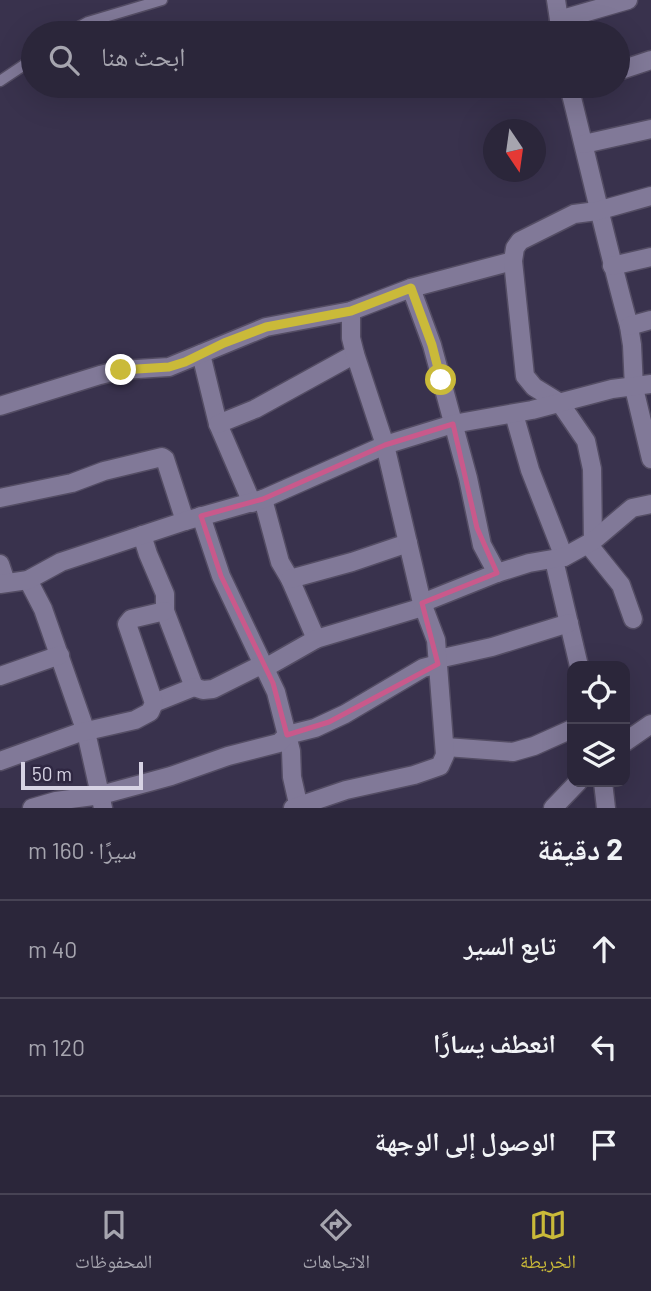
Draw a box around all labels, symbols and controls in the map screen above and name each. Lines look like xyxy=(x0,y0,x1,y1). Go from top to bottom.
search box xyxy=(21,21,630,98)
text: ابحث هنا xyxy=(101,40,185,71)
icon: search xyxy=(45,41,83,79)
north arrow xyxy=(483,119,546,182)
route end xyxy=(105,354,136,385)
route start xyxy=(425,364,456,395)
map controls xyxy=(567,661,630,787)
button: locate xyxy=(567,661,630,724)
button: layers xyxy=(567,724,630,787)
scale bar xyxy=(21,759,144,791)
text: 50 m xyxy=(32,762,72,785)
text: 2 دقيقة xyxy=(537,830,623,866)
text: سيرًا · 160 m xyxy=(28,836,137,864)
text: تابع السير xyxy=(464,929,556,960)
icon: ahead xyxy=(585,930,623,968)
text: 40 m xyxy=(28,935,77,963)
text: انعطف يسارًا xyxy=(433,1027,556,1058)
icon: left xyxy=(585,1028,623,1066)
text: 120 m xyxy=(28,1033,85,1061)
text: الوصول إلى الوجهة xyxy=(375,1125,556,1156)
icon: arrive xyxy=(585,1126,623,1164)
tab: المحفوظات xyxy=(75,1206,152,1280)
tab: الاتجاهات xyxy=(302,1206,370,1280)
tab: الخريطة xyxy=(520,1206,576,1280)

